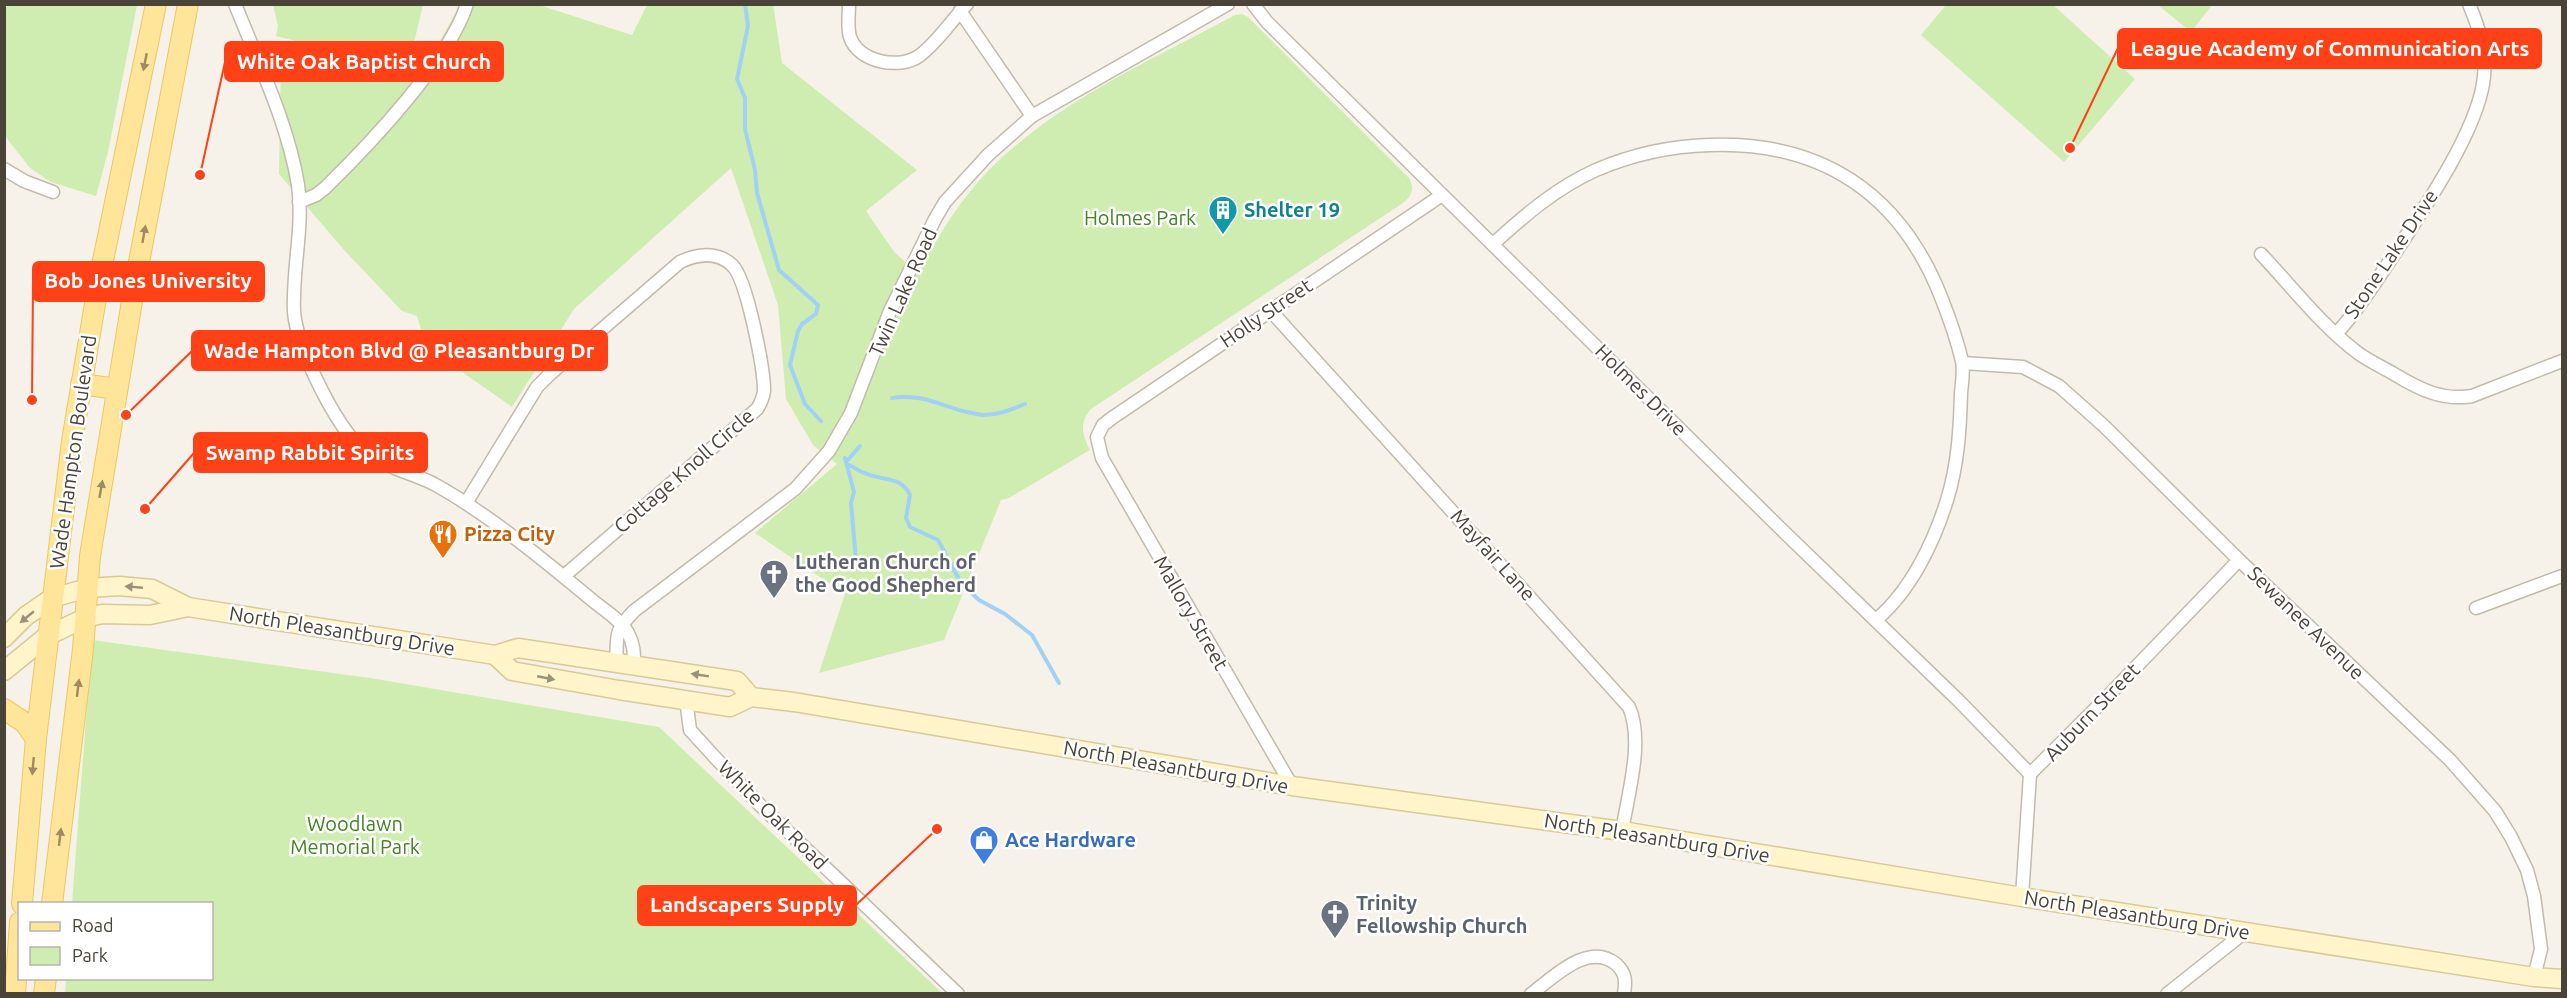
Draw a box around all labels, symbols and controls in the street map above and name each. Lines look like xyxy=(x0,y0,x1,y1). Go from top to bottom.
callout: League Academy of Communication Arts xyxy=(2118,29,2541,68)
text: League Academy of Communication Arts xyxy=(2131,36,2529,60)
callout: White Oak Baptist Church xyxy=(225,42,503,81)
text: White Oak Baptist Church xyxy=(237,49,491,73)
one-way arrow xyxy=(140,53,149,72)
street label: Stone Lake Drive xyxy=(2339,185,2442,322)
building icon: Shelter 19 xyxy=(1207,194,1239,236)
place label: Shelter 19 xyxy=(1244,198,1340,221)
park label: Holmes Park xyxy=(1084,206,1196,229)
street label: Twin Lake Road xyxy=(864,224,941,360)
one-way arrow xyxy=(140,225,149,244)
callout: Bob Jones University xyxy=(33,262,264,301)
text: Bob Jones University xyxy=(44,268,252,292)
street label: Holly Street xyxy=(1215,273,1316,352)
callout: Wade Hampton Blvd @ Pleasantburg Dr xyxy=(192,331,607,370)
street label: Wade Hampton Boulevard xyxy=(45,334,100,570)
text: Wade Hampton Blvd @ Pleasantburg Dr xyxy=(204,338,595,362)
street label: Holmes Drive xyxy=(1591,339,1692,440)
street label: Cottage Knoll Circle xyxy=(609,404,758,538)
callout: Swamp Rabbit Spirits xyxy=(194,433,427,472)
text: Swamp Rabbit Spirits xyxy=(206,440,414,464)
one-way arrow xyxy=(97,479,106,498)
street label: Mayfair Lane xyxy=(1446,504,1540,605)
restaurant icon: Pizza City xyxy=(427,518,459,560)
place label: Pizza City xyxy=(464,522,555,545)
place label: Lutheran Church of the Good Shepherd xyxy=(795,550,976,596)
street label: Mallory Street xyxy=(1149,552,1233,674)
church icon: Lutheran Church of the Good Shepherd xyxy=(758,558,790,600)
street label: Sewanee Avenue xyxy=(2243,561,2369,684)
one-way arrow xyxy=(124,582,143,592)
street label: North Pleasantburg Drive xyxy=(228,601,457,660)
one-way arrow xyxy=(19,610,35,623)
street label: Auburn Street xyxy=(2039,658,2144,765)
one-way arrow xyxy=(691,670,710,679)
one-way arrow xyxy=(537,674,556,683)
one-way arrow xyxy=(74,678,83,697)
street label: North Pleasantburg Drive xyxy=(1062,735,1290,798)
street label: White Oak Road xyxy=(714,755,833,874)
one-way arrow xyxy=(29,757,38,776)
street label: North Pleasantburg Drive xyxy=(1543,808,1772,867)
park label: Woodlawn Memorial Park xyxy=(290,812,420,858)
shop icon: Ace Hardware xyxy=(968,824,1000,866)
one-way arrow xyxy=(55,827,64,846)
place label: Ace Hardware xyxy=(1005,828,1136,851)
street label: North Pleasantburg Drive xyxy=(2023,885,2252,944)
callout: Landscapers Supply xyxy=(638,886,856,925)
place label: Trinity Fellowship Church xyxy=(1356,891,1527,937)
text: Landscapers Supply xyxy=(650,892,844,916)
church icon: Trinity Fellowship Church xyxy=(1319,898,1351,940)
legend xyxy=(18,902,213,980)
text: Road xyxy=(72,915,114,935)
text: Park xyxy=(72,945,108,965)

